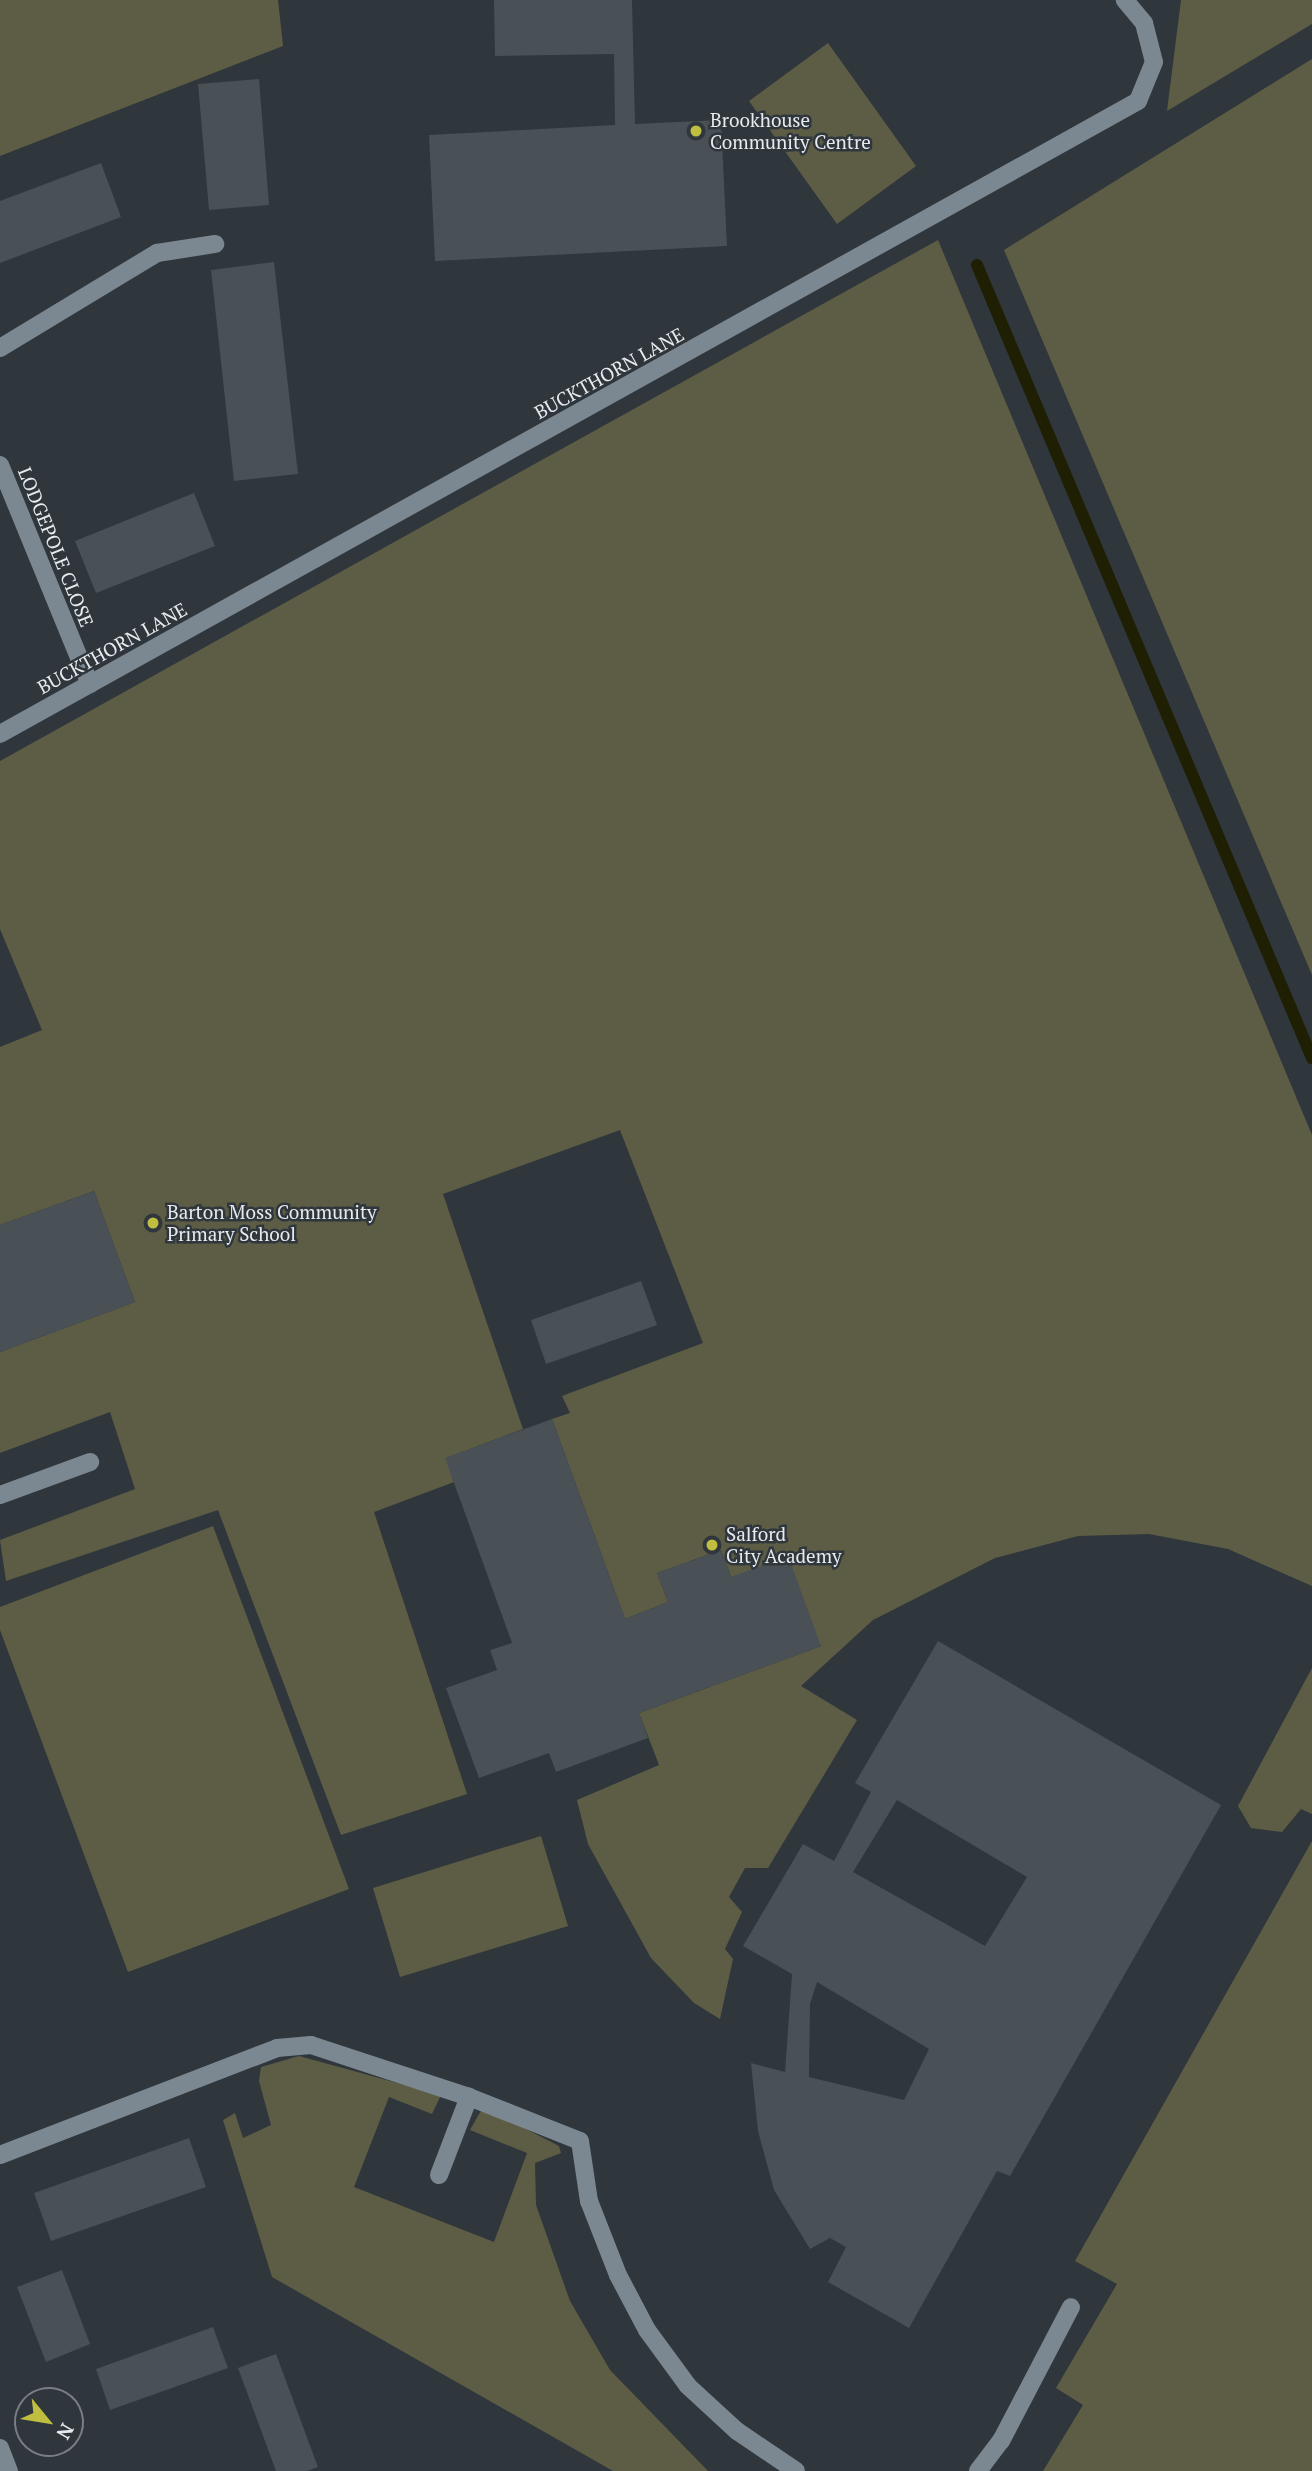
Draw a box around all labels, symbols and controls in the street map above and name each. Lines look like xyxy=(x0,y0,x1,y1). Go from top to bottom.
place label: Brookhouse Community Centre xyxy=(710,109,871,153)
marker: Brookhouse Community Centre xyxy=(688,123,704,139)
street label: BUCKTHORN LANE xyxy=(530,322,688,424)
street label: LODGEPOLE CLOSE xyxy=(14,464,98,630)
street label: BUCKTHORN LANE xyxy=(33,597,191,699)
place label: Barton Moss Community Primary School xyxy=(167,1201,377,1245)
marker: Barton Moss Community Primary School xyxy=(145,1215,161,1231)
place label: Salford City Academy xyxy=(726,1523,842,1567)
marker: Salford City Academy xyxy=(704,1537,720,1553)
north arrow xyxy=(14,2387,84,2457)
text: N xyxy=(51,2419,80,2444)

